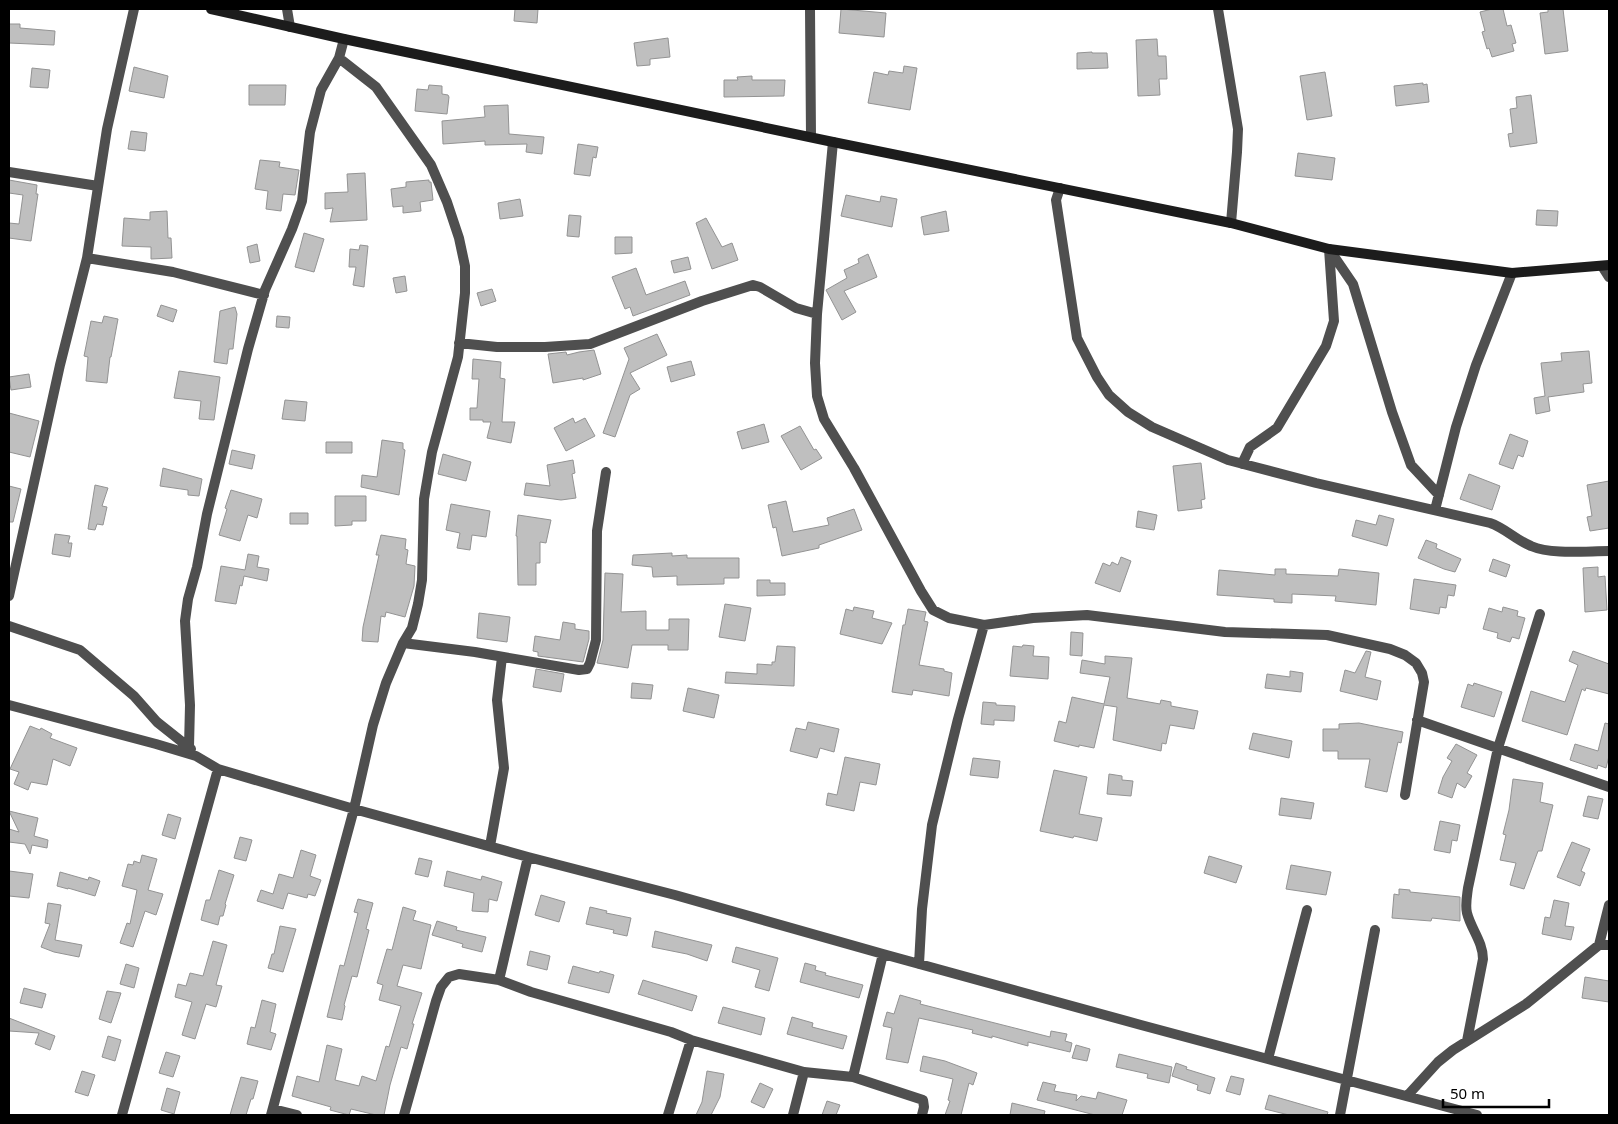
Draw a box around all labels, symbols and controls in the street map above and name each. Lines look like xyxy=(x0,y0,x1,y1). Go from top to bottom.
scale bar xyxy=(1443,1076,1549,1108)
text: 50 m xyxy=(1450,1083,1485,1103)

